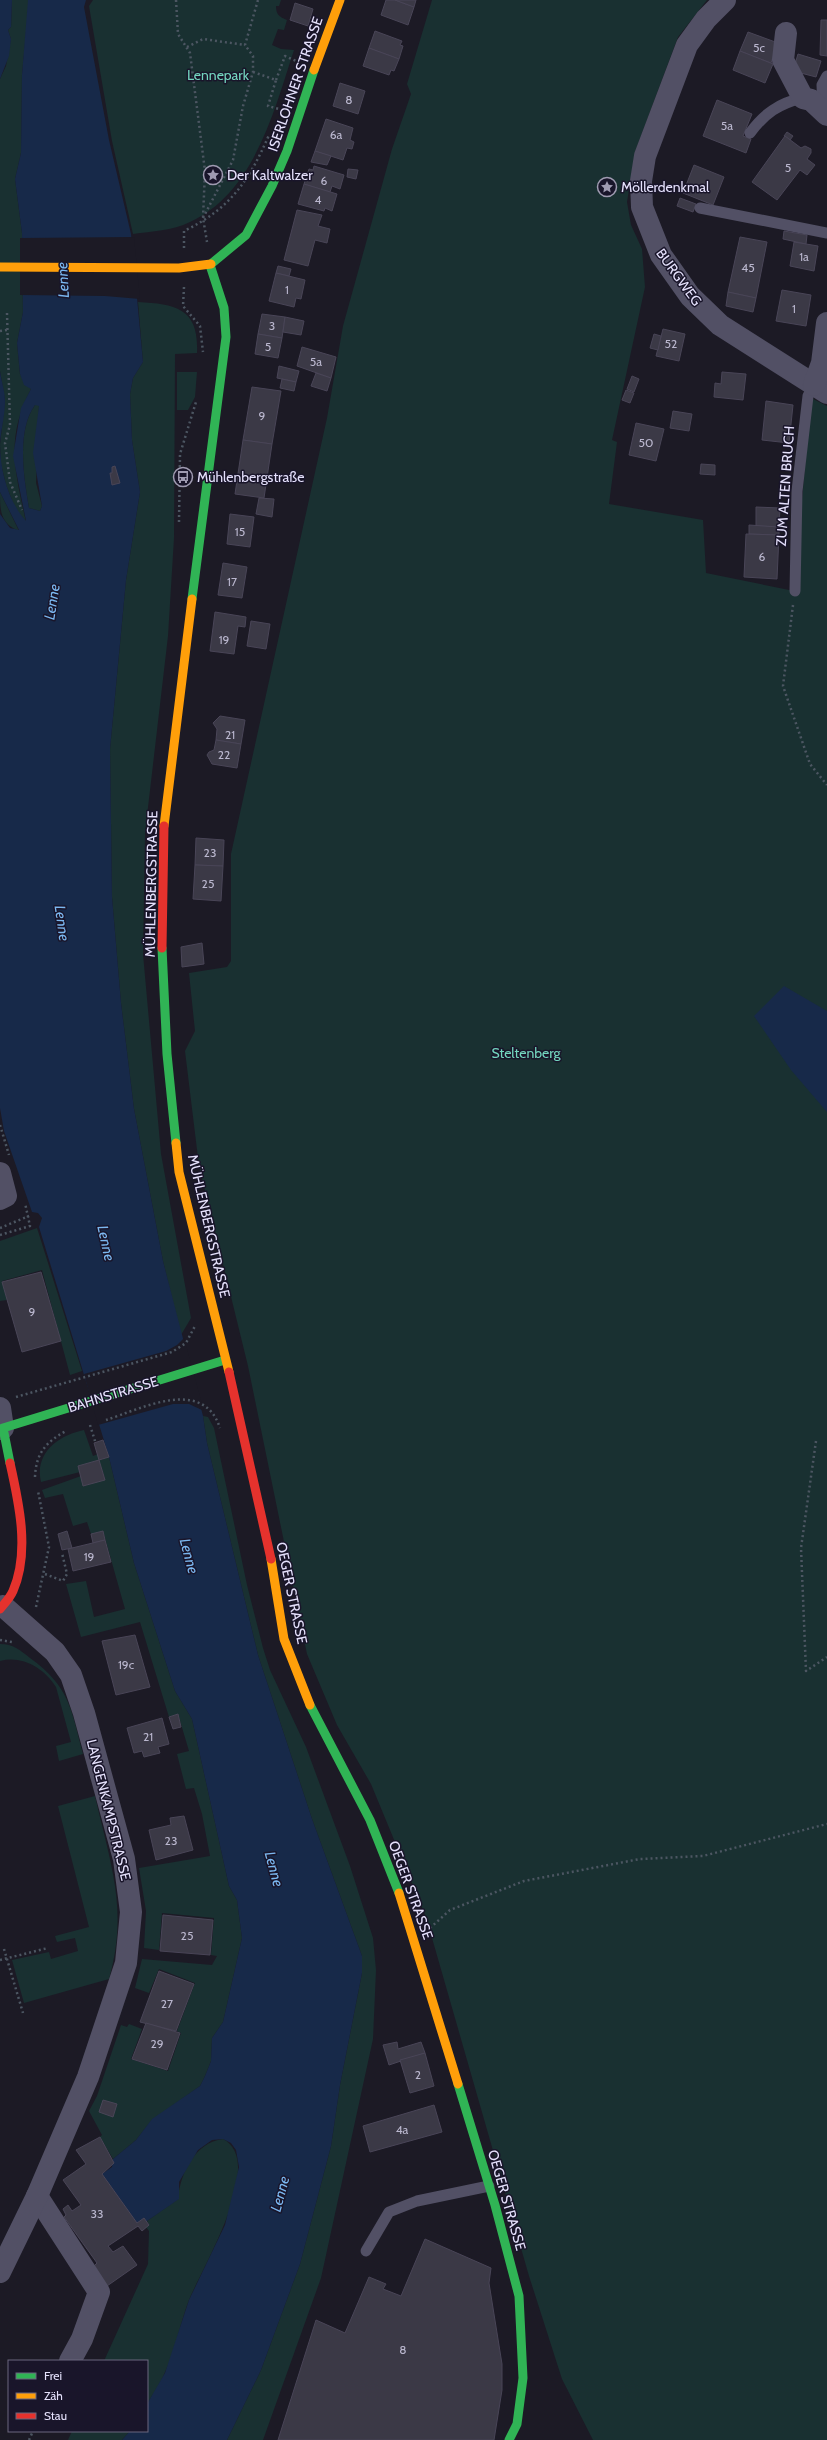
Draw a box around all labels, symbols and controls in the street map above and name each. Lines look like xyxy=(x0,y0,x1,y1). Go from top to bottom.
street label: ISERLOHNER STRASSE xyxy=(263,14,327,154)
house number: 5c xyxy=(753,40,766,55)
park label: Lennepark xyxy=(187,66,250,84)
house number: 8 xyxy=(345,92,353,107)
house number: 5a xyxy=(721,118,733,133)
house number: 6a xyxy=(330,127,343,142)
house number: 5 xyxy=(785,160,791,175)
place icon: Der Kaltwalzer xyxy=(202,164,224,186)
place label: Der Kaltwalzer xyxy=(227,166,313,184)
house number: 6 xyxy=(321,173,328,188)
place icon: Möllerdenkmal xyxy=(596,176,618,198)
place label: Möllerdenkmal xyxy=(621,178,710,196)
house number: 4 xyxy=(315,192,322,207)
street label: BURGWEG xyxy=(652,245,706,309)
house number: 1a xyxy=(799,249,809,264)
house number: 45 xyxy=(741,260,755,275)
water label: Lenne xyxy=(53,261,73,298)
house number: 1 xyxy=(285,282,289,297)
house number: 1 xyxy=(792,301,796,316)
house number: 3 xyxy=(269,318,275,333)
house number: 52 xyxy=(665,336,677,351)
house number: 5 xyxy=(265,339,271,354)
house number: 5a xyxy=(310,354,322,369)
house number: 9 xyxy=(259,408,266,423)
street label: ZUM ALTEN BRUCH xyxy=(772,425,798,547)
house number: 50 xyxy=(639,435,653,450)
bus stop icon: Mühlenbergstraße xyxy=(172,466,194,488)
place label: Mühlenbergstraße xyxy=(197,468,304,486)
house number: 15 xyxy=(235,524,245,539)
house number: 6 xyxy=(759,549,766,564)
house number: 17 xyxy=(227,574,237,589)
water label: Lenne xyxy=(40,583,64,621)
house number: 19 xyxy=(219,632,230,647)
house number: 21 xyxy=(225,727,235,742)
house number: 22 xyxy=(218,747,230,762)
street label: MÜHLENBERGSTRASSE xyxy=(141,810,161,957)
house number: 23 xyxy=(204,845,216,860)
house number: 25 xyxy=(202,876,214,891)
water label: Lenne xyxy=(51,904,73,942)
park label: Steltenberg xyxy=(492,1044,561,1062)
street label: MÜHLENBERGSTRASSE xyxy=(184,1153,234,1300)
water label: Lenne xyxy=(93,1224,119,1263)
house number: 9 xyxy=(29,1304,36,1319)
street label: BAHNSTRASSE xyxy=(66,1372,161,1416)
water label: Lenne xyxy=(176,1536,202,1576)
street label: OEGER STRASSE xyxy=(272,1540,312,1646)
house number: 19 xyxy=(84,1549,95,1564)
house number: 19c xyxy=(118,1657,135,1672)
house number: 21 xyxy=(143,1729,153,1744)
street label: LANGENKAMPSTRASSE xyxy=(83,1737,135,1883)
house number: 23 xyxy=(165,1833,177,1848)
street label: OEGER STRASSE xyxy=(385,1838,437,1942)
water label: Lenne xyxy=(261,1849,287,1889)
house number: 25 xyxy=(181,1928,193,1943)
house number: 27 xyxy=(161,1996,173,2011)
house number: 29 xyxy=(150,2036,164,2051)
house number: 2 xyxy=(415,2067,421,2082)
house number: 4a xyxy=(396,2122,409,2137)
street label: OEGER STRASSE xyxy=(484,2148,530,2253)
water label: Lenne xyxy=(267,2174,293,2214)
house number: 33 xyxy=(91,2206,103,2221)
house number: 8 xyxy=(399,2342,407,2357)
legend xyxy=(8,2360,148,2432)
text: Frei xyxy=(44,2368,62,2383)
text: Zäh xyxy=(44,2388,63,2403)
text: Stau xyxy=(44,2408,67,2423)

